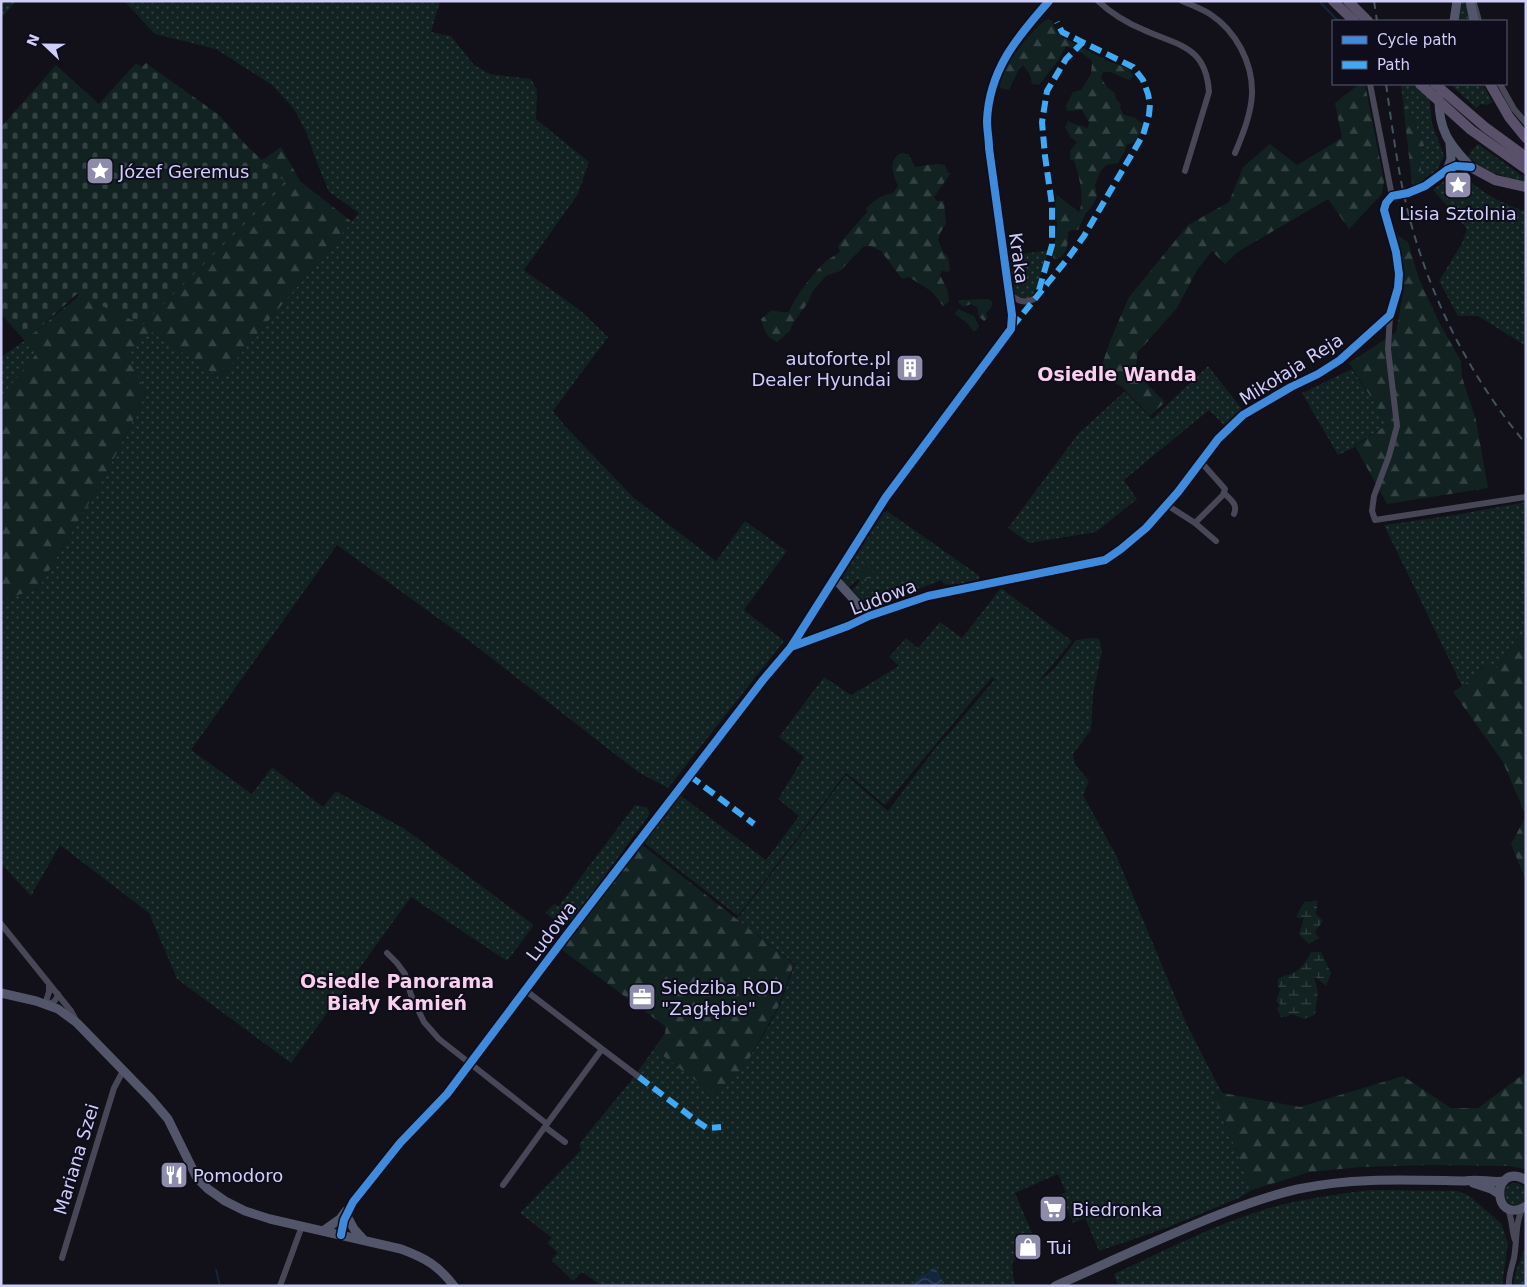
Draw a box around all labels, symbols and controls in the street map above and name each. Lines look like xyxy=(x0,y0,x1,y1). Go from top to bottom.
north arrow xyxy=(20,20,70,70)
legend xyxy=(1332,20,1507,85)
text: Cycle path xyxy=(1377,31,1457,49)
text: N xyxy=(23,32,43,49)
text: Path xyxy=(1377,56,1410,74)
place icon: Józef Geremus xyxy=(85,156,115,186)
place label: Józef Geremus xyxy=(118,161,249,182)
place icon: Lisia Sztolnia xyxy=(1443,170,1473,200)
place label: Lisia Sztolnia xyxy=(1399,203,1517,224)
street label: Kraka xyxy=(1005,231,1033,285)
street label: Mikołaja Reja xyxy=(1235,329,1347,409)
place label: autoforte.pl Dealer Hyundai xyxy=(751,348,891,390)
building icon: autoforte.pl Dealer Hyundai xyxy=(895,353,925,383)
district label: Osiedle Wanda xyxy=(1037,363,1197,385)
street label: Ludowa xyxy=(847,575,919,619)
street label: Ludowa xyxy=(522,897,580,965)
district label: Osiedle Panorama Biały Kamień xyxy=(300,970,494,1014)
place label: Siedziba ROD "Zagłębie" xyxy=(661,977,783,1019)
office icon: Siedziba ROD "Zagłębie" xyxy=(627,982,657,1012)
street label: Mariana Szei xyxy=(49,1101,103,1217)
restaurant icon: Pomodoro xyxy=(159,1160,189,1190)
place label: Pomodoro xyxy=(193,1165,283,1186)
supermarket icon: Biedronka xyxy=(1038,1194,1068,1224)
place label: Biedronka xyxy=(1072,1199,1162,1220)
shop icon: Tui xyxy=(1013,1232,1043,1262)
place label: Tui xyxy=(1046,1237,1072,1258)

